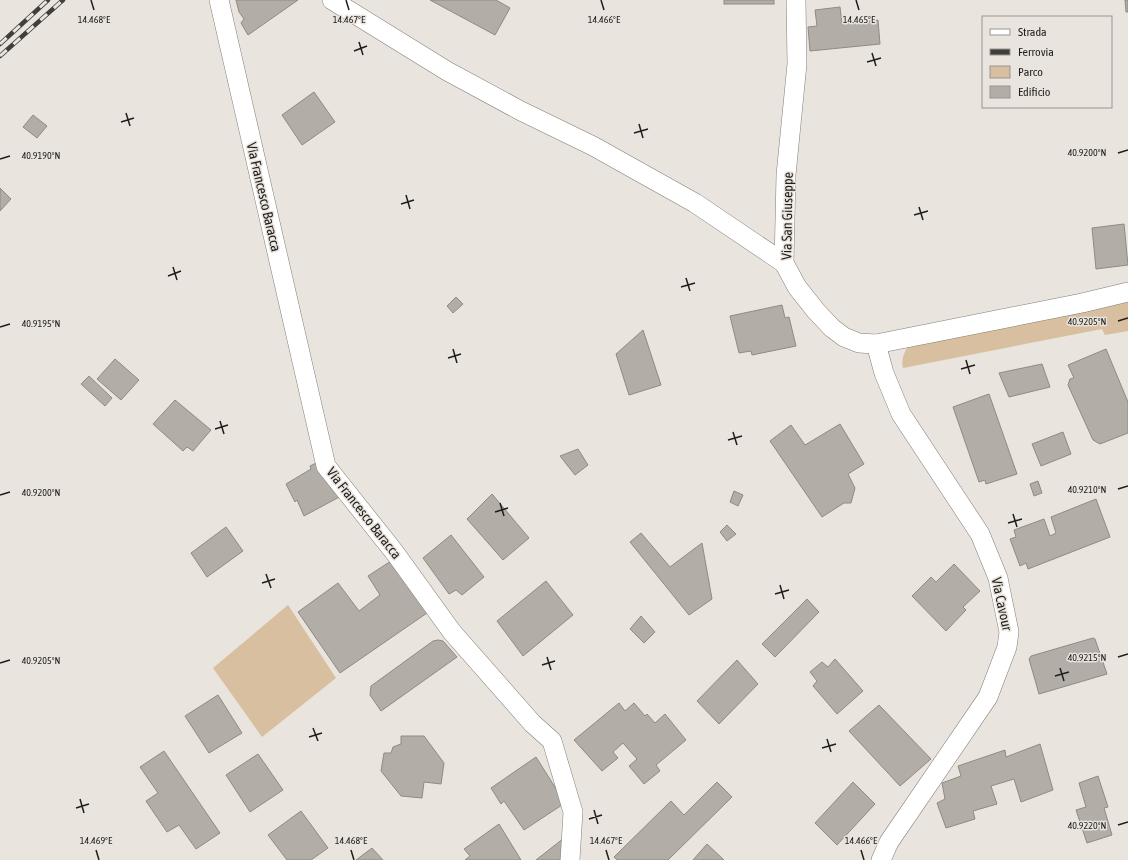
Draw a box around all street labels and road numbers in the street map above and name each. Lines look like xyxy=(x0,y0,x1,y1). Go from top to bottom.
street label: Via Francesco Baracca xyxy=(244,141,284,253)
street label: Via San Giuseppe xyxy=(778,172,796,260)
street label: Via Francesco Baracca xyxy=(323,464,405,562)
street label: Via Cavour xyxy=(989,576,1016,633)

